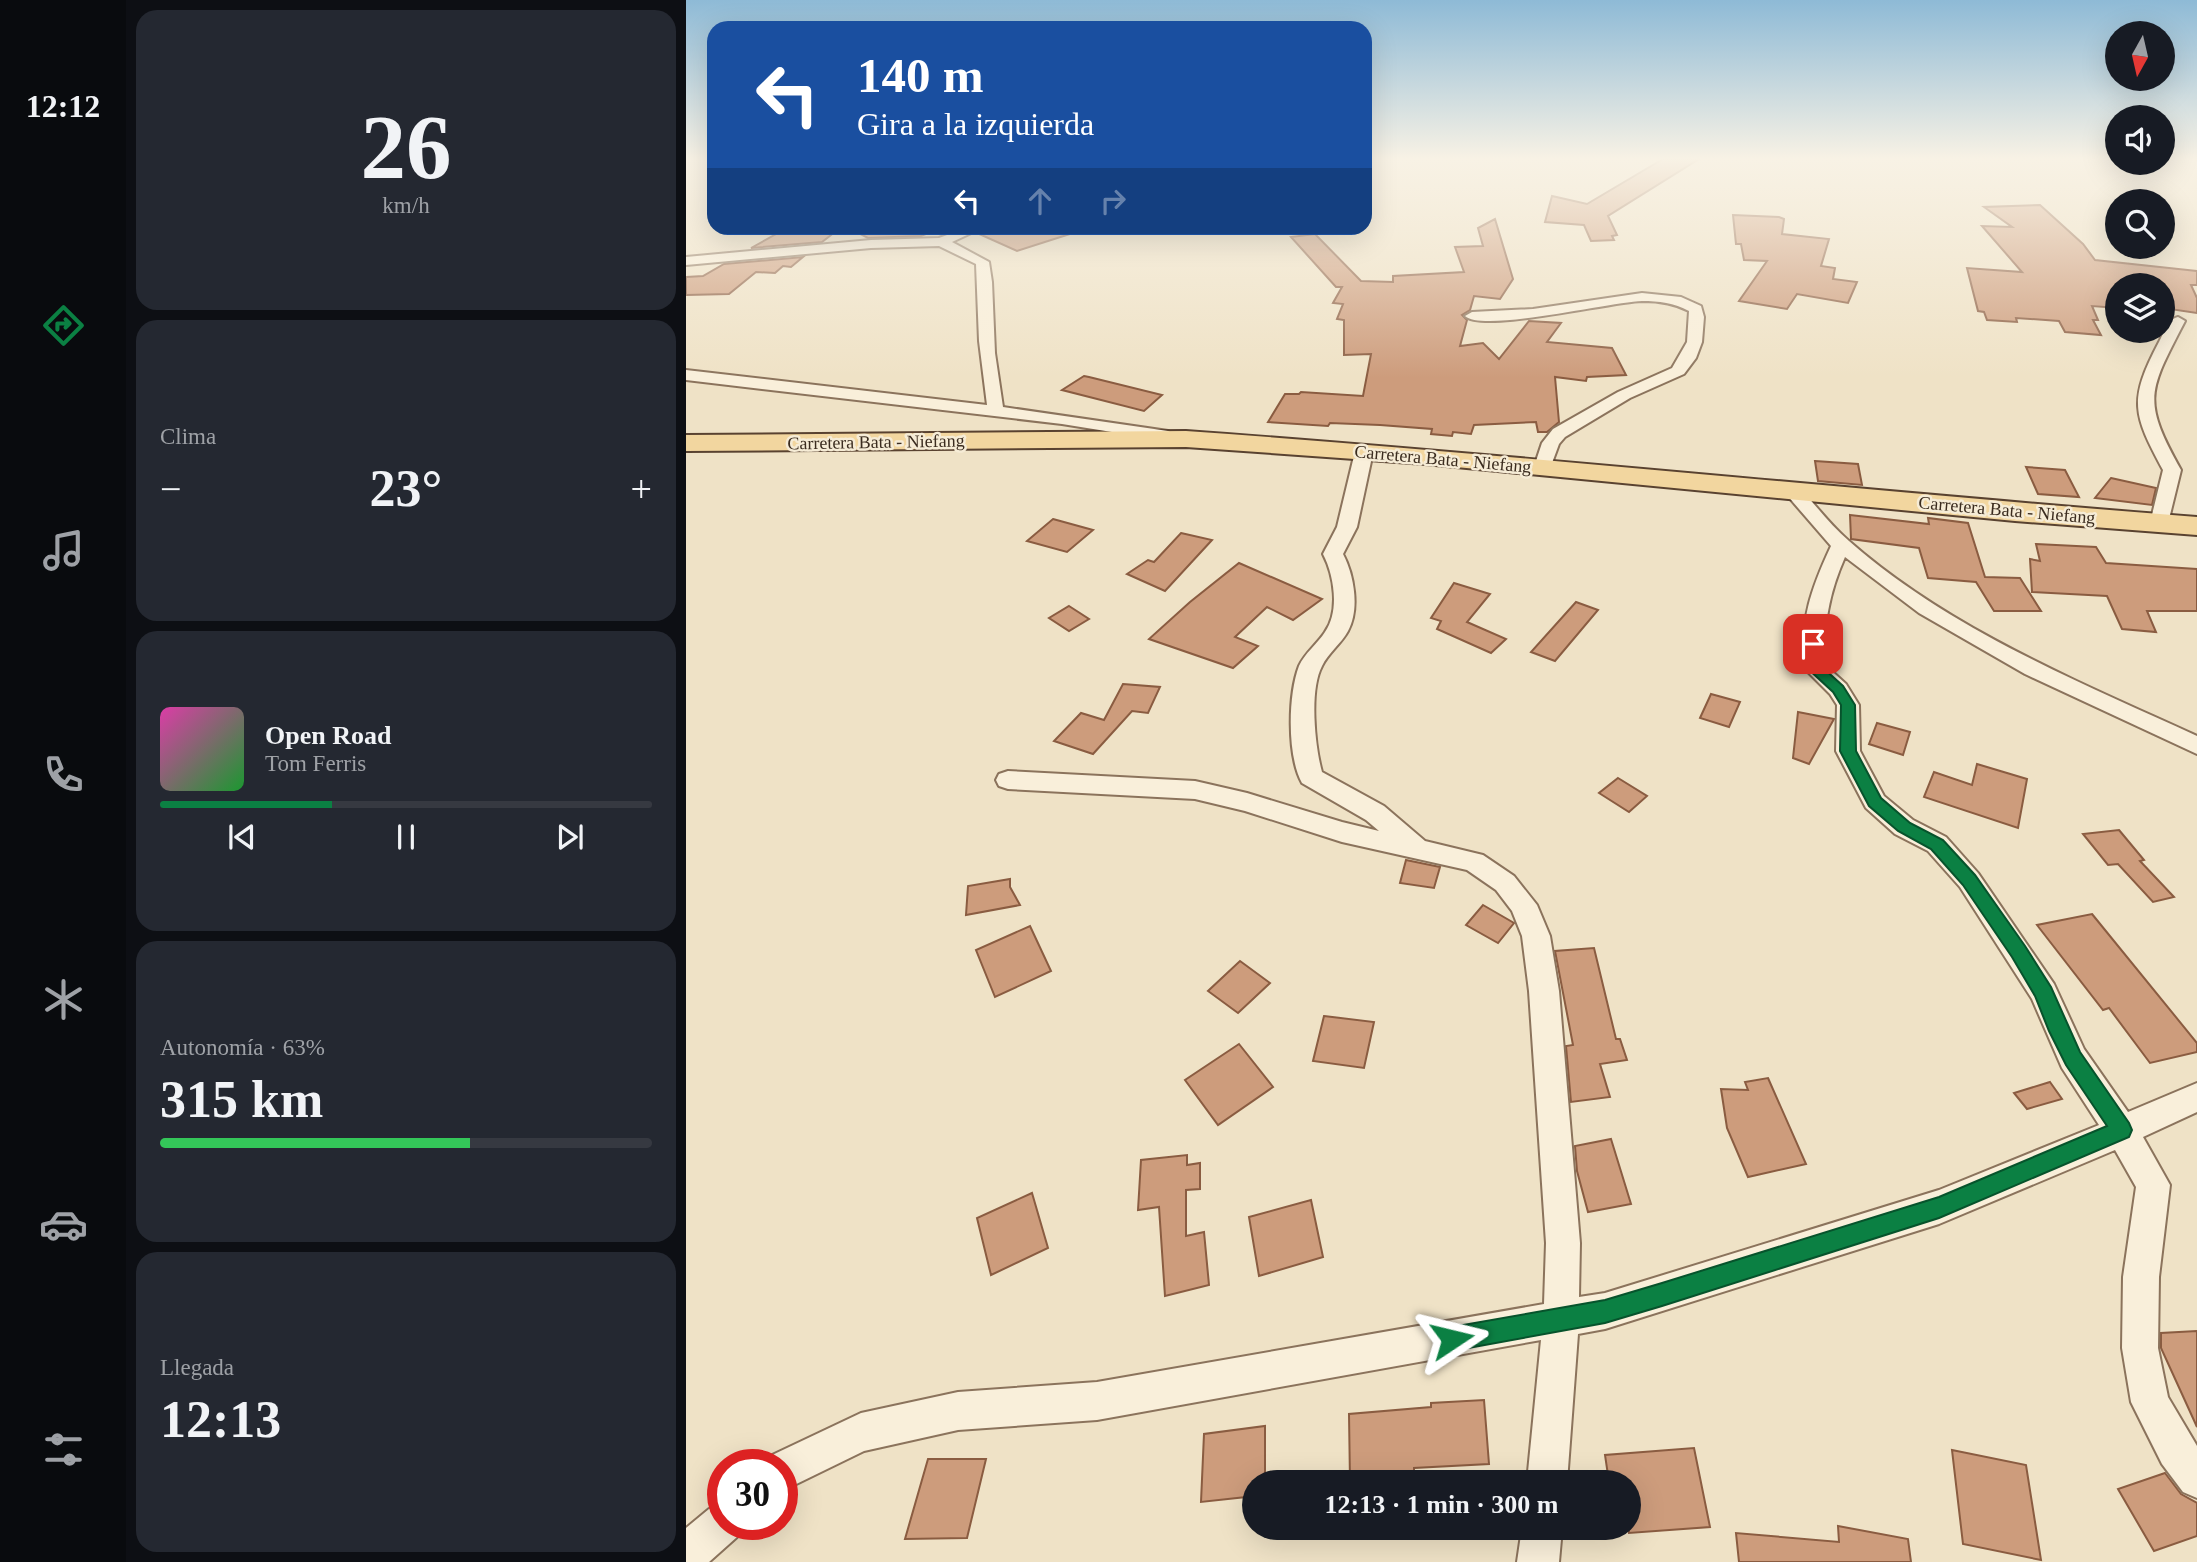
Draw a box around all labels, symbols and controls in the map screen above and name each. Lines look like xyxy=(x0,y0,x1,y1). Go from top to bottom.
north arrow xyxy=(2105,21,2175,91)
map controls xyxy=(2105,21,2175,343)
text: 140 m xyxy=(857,48,984,103)
icon: left xyxy=(742,49,833,140)
text: 12:12 xyxy=(26,88,100,124)
text: 26 xyxy=(361,97,452,198)
button: sound xyxy=(2105,105,2175,175)
text: Gira a la izquierda xyxy=(857,106,1094,142)
icon: left xyxy=(948,182,986,220)
icon: ahead xyxy=(1021,182,1059,220)
icon: right xyxy=(1094,182,1132,220)
button: search xyxy=(2105,189,2175,259)
text: km/h xyxy=(382,193,430,218)
button: layers xyxy=(2105,273,2175,343)
icon: directions xyxy=(39,301,88,350)
text: Clima xyxy=(160,424,216,449)
street label: Carretera Bata - Niefang xyxy=(787,430,965,454)
street label: Carretera Bata - Niefang xyxy=(1354,441,1532,477)
text: 23° xyxy=(370,460,442,517)
text: − xyxy=(160,468,181,510)
text: + xyxy=(631,468,652,510)
street label: Carretera Bata - Niefang xyxy=(1918,492,2096,528)
icon: music xyxy=(39,526,88,575)
pin xyxy=(1783,614,1843,674)
icon: arrive xyxy=(1794,625,1832,663)
text: Open Road xyxy=(265,721,391,750)
icon: phone xyxy=(39,750,88,799)
text: Tom Ferris xyxy=(265,751,366,776)
icon: previous xyxy=(223,818,261,856)
icon: pause xyxy=(387,818,425,856)
icon: next xyxy=(551,818,589,856)
icon: climate xyxy=(39,975,88,1024)
text: Autonomía · 63% xyxy=(160,1035,325,1060)
text: 315 km xyxy=(160,1071,323,1128)
icon: car xyxy=(39,1200,88,1249)
position arrow xyxy=(1415,1302,1489,1376)
text: Llegada xyxy=(160,1355,234,1380)
text: 12:13 xyxy=(160,1391,281,1448)
icon: filters xyxy=(39,1425,88,1474)
speed limit sign: 30 xyxy=(707,1449,798,1540)
text: 12:13 · 1 min · 300 m xyxy=(1325,1490,1559,1519)

